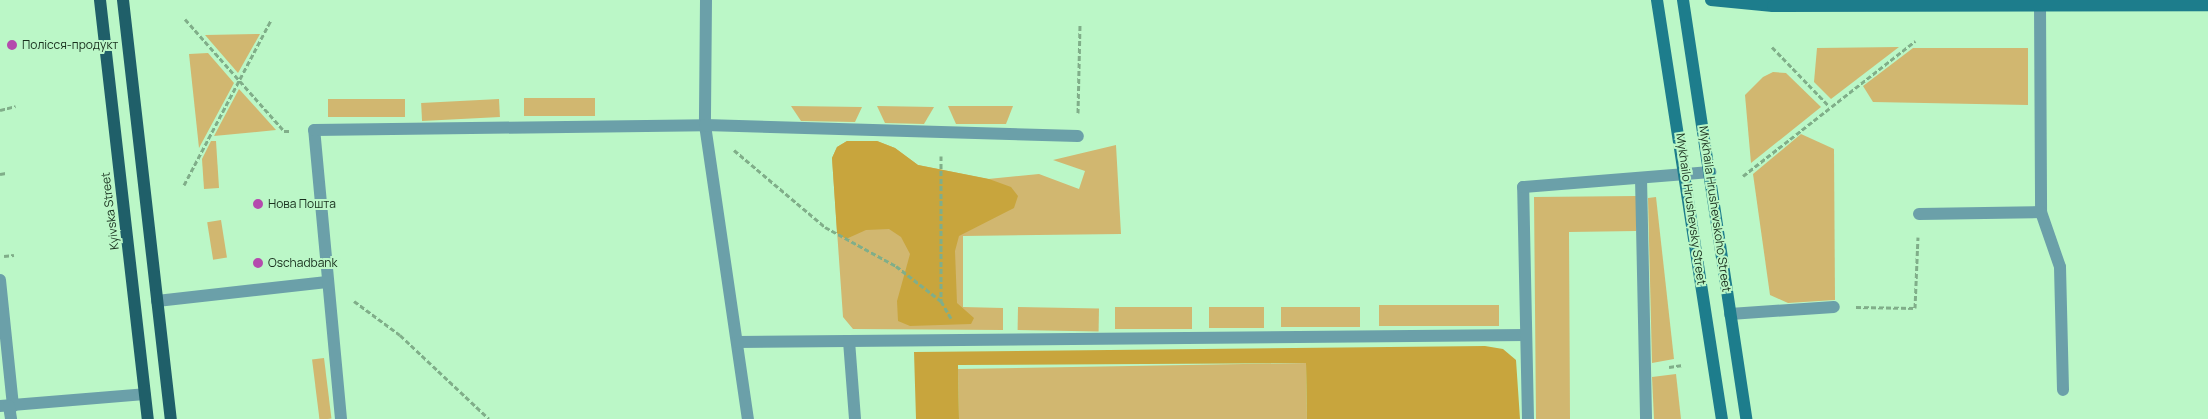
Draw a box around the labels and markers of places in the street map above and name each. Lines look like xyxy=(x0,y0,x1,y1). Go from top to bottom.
place label: Полісся-продукт xyxy=(22,38,118,52)
marker: Полісся-продукт xyxy=(6,39,18,51)
place label: Нова Пошта xyxy=(268,197,336,211)
marker: Нова Пошта xyxy=(252,198,264,210)
place label: Oschadbank xyxy=(268,256,337,270)
marker: Oschadbank xyxy=(252,257,264,269)

